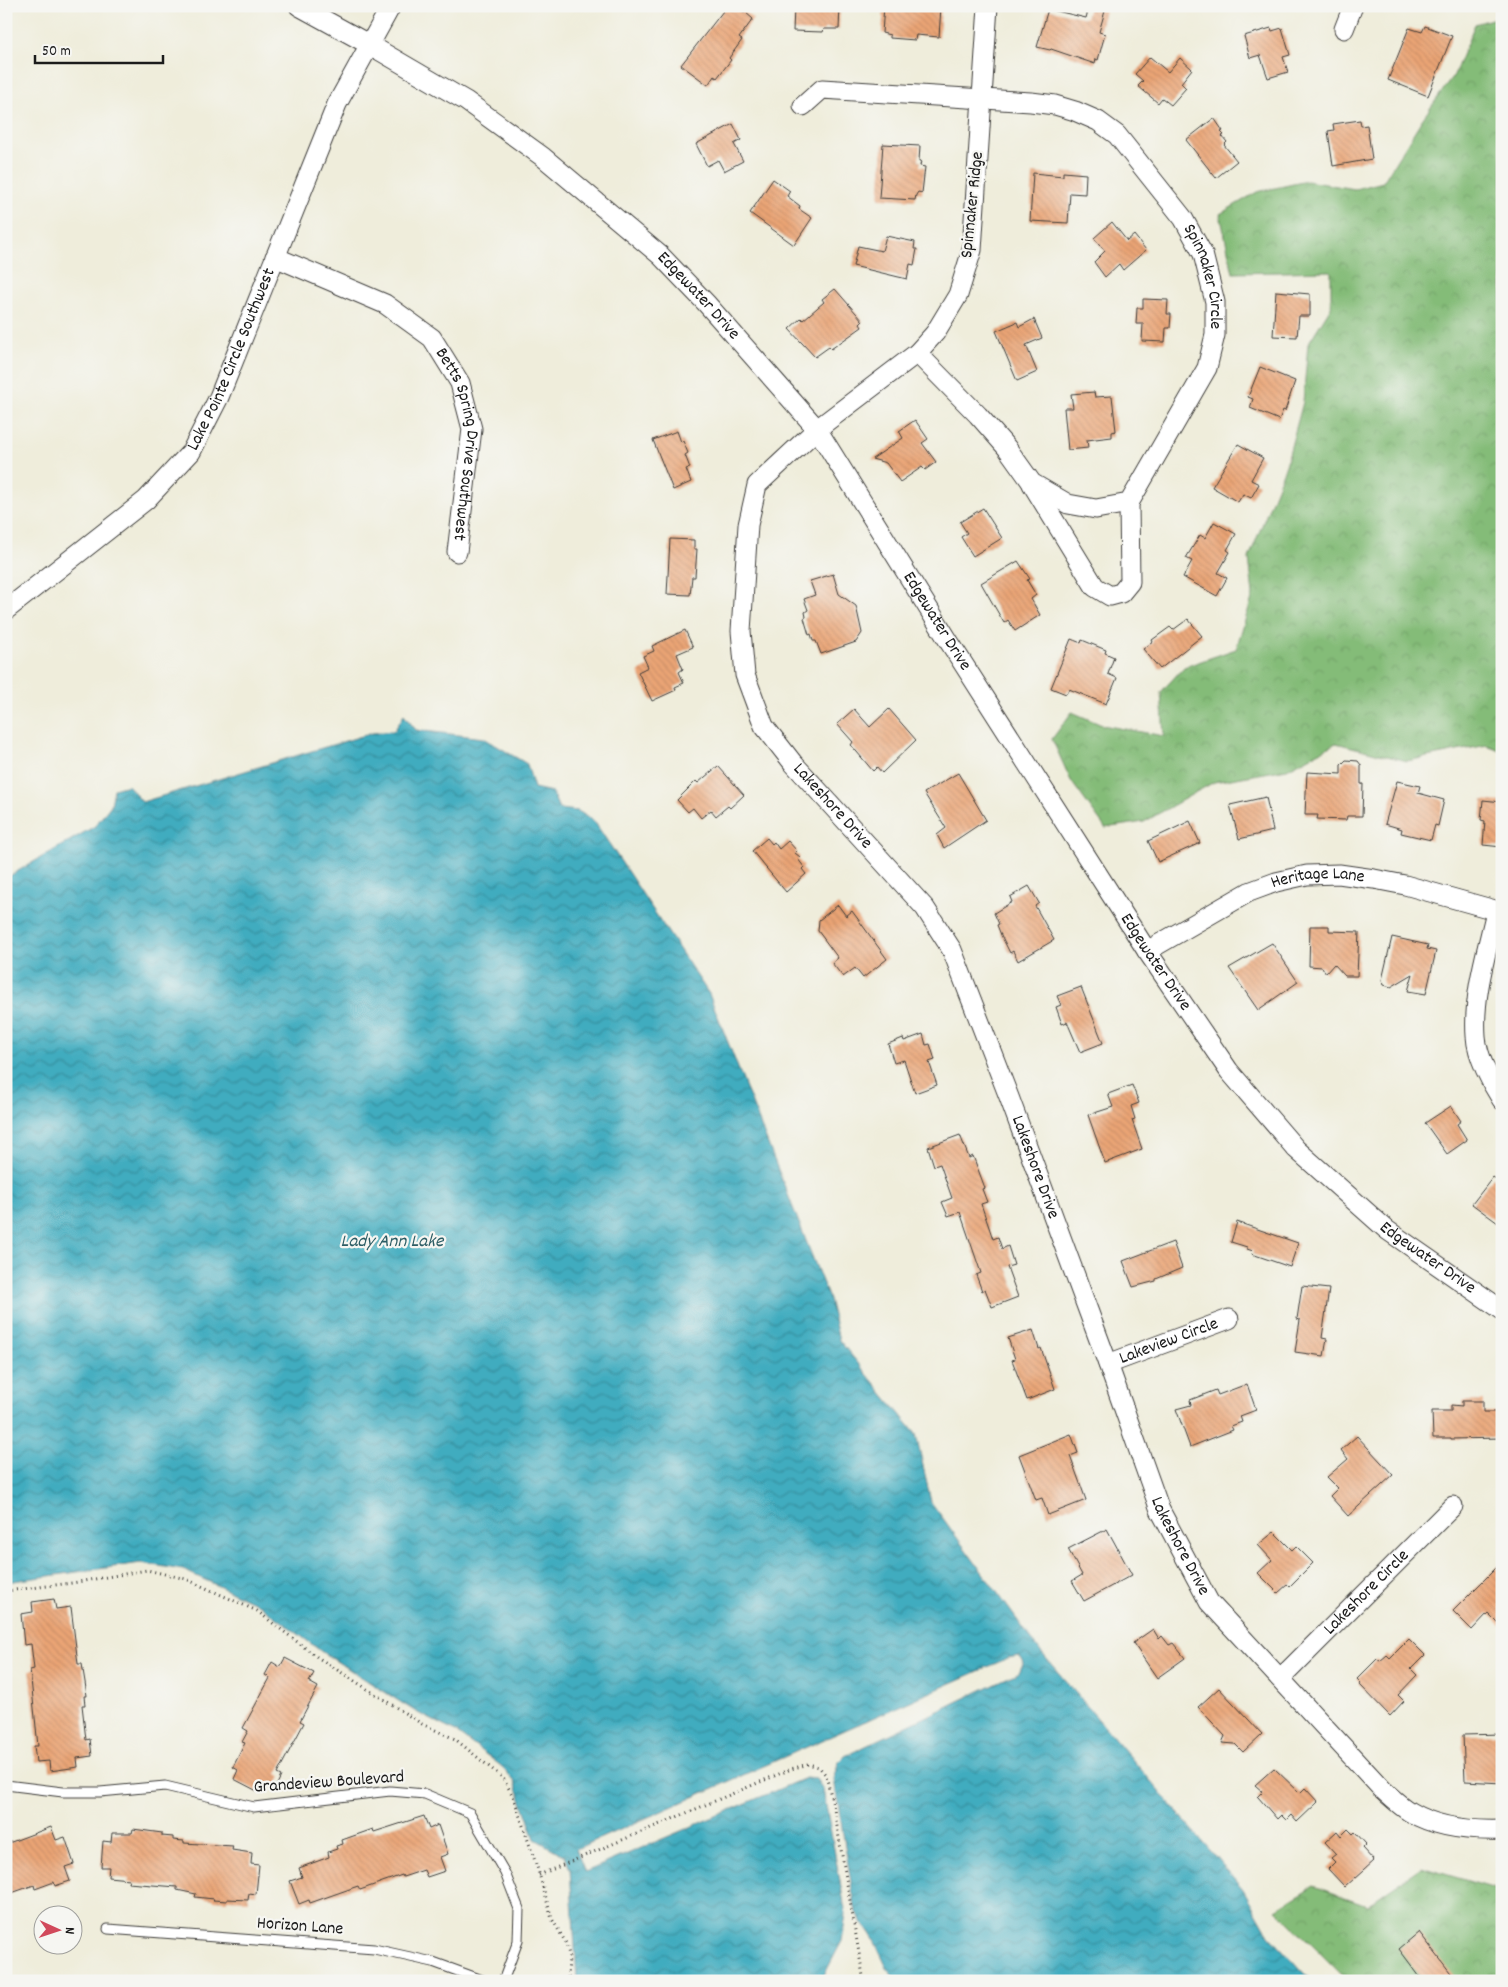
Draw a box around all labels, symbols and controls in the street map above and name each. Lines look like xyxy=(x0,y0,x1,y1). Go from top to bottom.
scale bar xyxy=(35,32,162,64)
text: 50 m xyxy=(42,41,71,63)
street label: Spinnaker Ridge xyxy=(955,150,991,260)
street label: Spinnaker Circle xyxy=(1176,220,1228,329)
street label: Edgewater Drive xyxy=(651,246,746,346)
street label: Lake Pointe Circle Southwest xyxy=(181,264,282,455)
street label: Betts Spring Drive Southwest xyxy=(429,343,484,543)
street label: Edgewater Drive xyxy=(896,567,977,676)
street label: Lakeshore Drive xyxy=(787,758,878,855)
street label: Heritage Lane xyxy=(1267,861,1366,895)
street label: Edgewater Drive xyxy=(1114,909,1197,1016)
street label: Lakeshore Drive xyxy=(1004,1112,1066,1222)
street label: Edgewater Drive xyxy=(1373,1216,1481,1300)
water label: Lady Ann Lake xyxy=(341,1229,445,1256)
street label: Lakeview Circle xyxy=(1116,1311,1222,1371)
street label: Lakeshore Drive xyxy=(1144,1493,1216,1600)
street label: Lakeshore Circle xyxy=(1318,1544,1415,1641)
street label: Grandeview Boulevard xyxy=(253,1765,405,1801)
north arrow xyxy=(32,1904,82,1954)
street label: Horizon Lane xyxy=(256,1912,344,1942)
text: N xyxy=(59,1927,79,1935)

